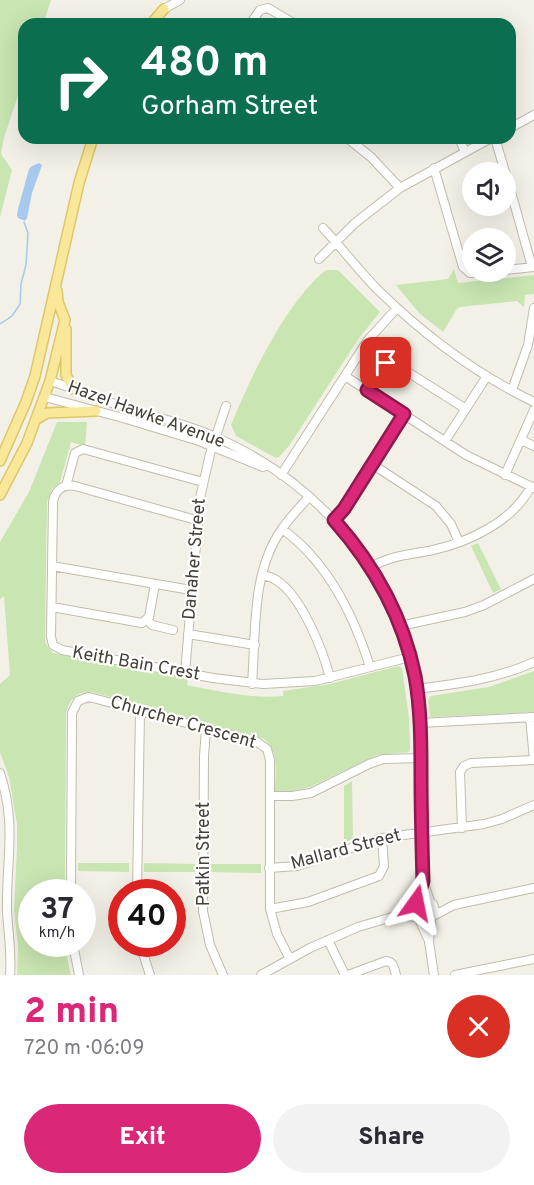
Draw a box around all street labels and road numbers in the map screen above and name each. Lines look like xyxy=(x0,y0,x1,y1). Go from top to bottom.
street label: Hazel Hawke Avenue xyxy=(64,376,228,454)
street label: Danaher Street xyxy=(178,497,212,621)
street label: Keith Bain Crest xyxy=(70,641,202,687)
street label: Churcher Crescent xyxy=(107,691,259,755)
street label: Patkin Street xyxy=(193,802,216,906)
street label: Mallard Street xyxy=(288,824,404,876)

